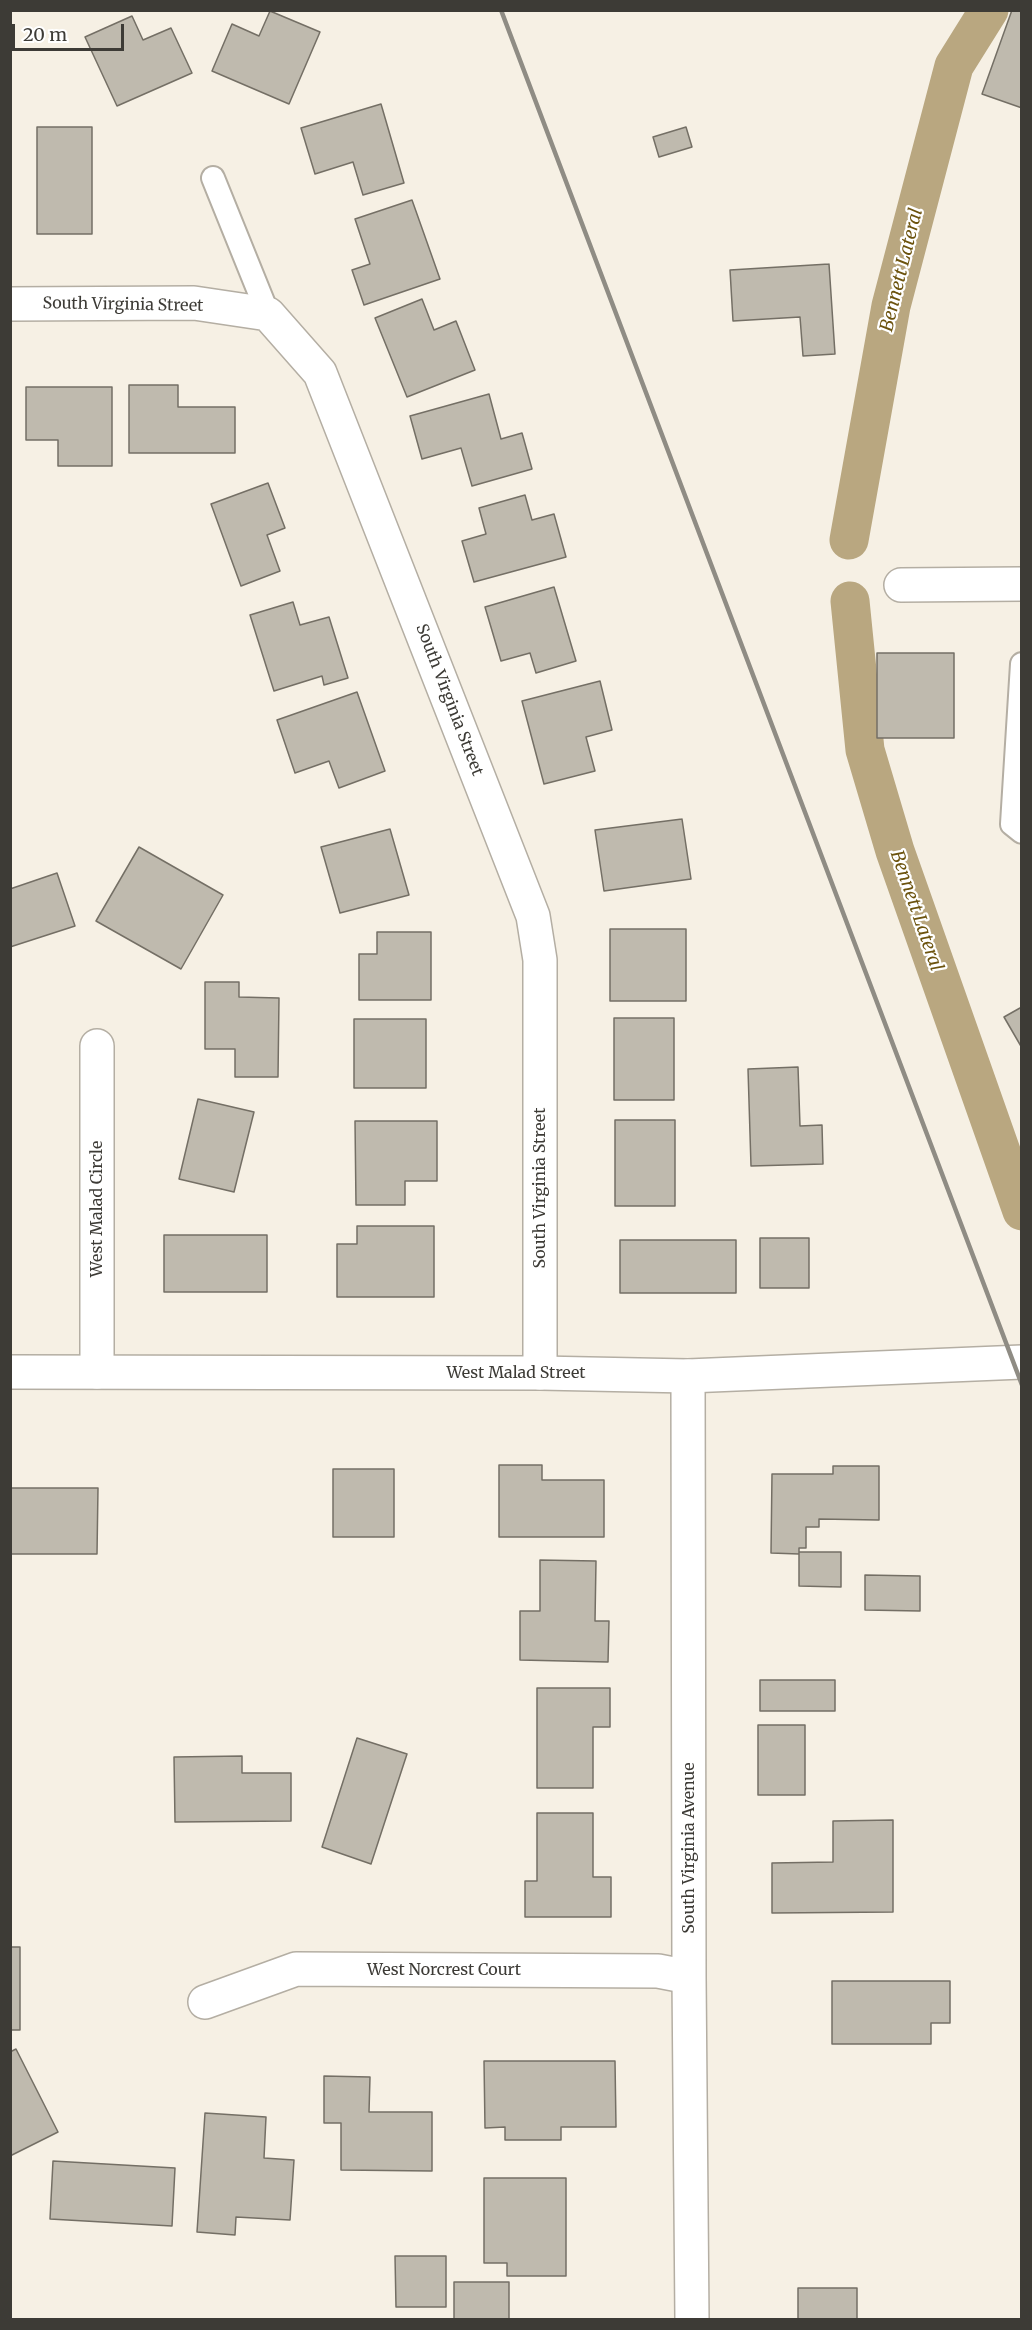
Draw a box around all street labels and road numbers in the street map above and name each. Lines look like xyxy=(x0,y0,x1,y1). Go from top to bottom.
street label: South Virginia Street xyxy=(42,294,204,316)
street label: South Virginia Street xyxy=(411,621,487,779)
street label: South Virginia Street xyxy=(530,1108,550,1268)
street label: West Malad Circle xyxy=(87,1141,107,1277)
street label: West Malad Street xyxy=(447,1363,585,1383)
street label: South Virginia Avenue xyxy=(679,1762,699,1934)
street label: West Norcrest Court xyxy=(367,1960,521,1980)

